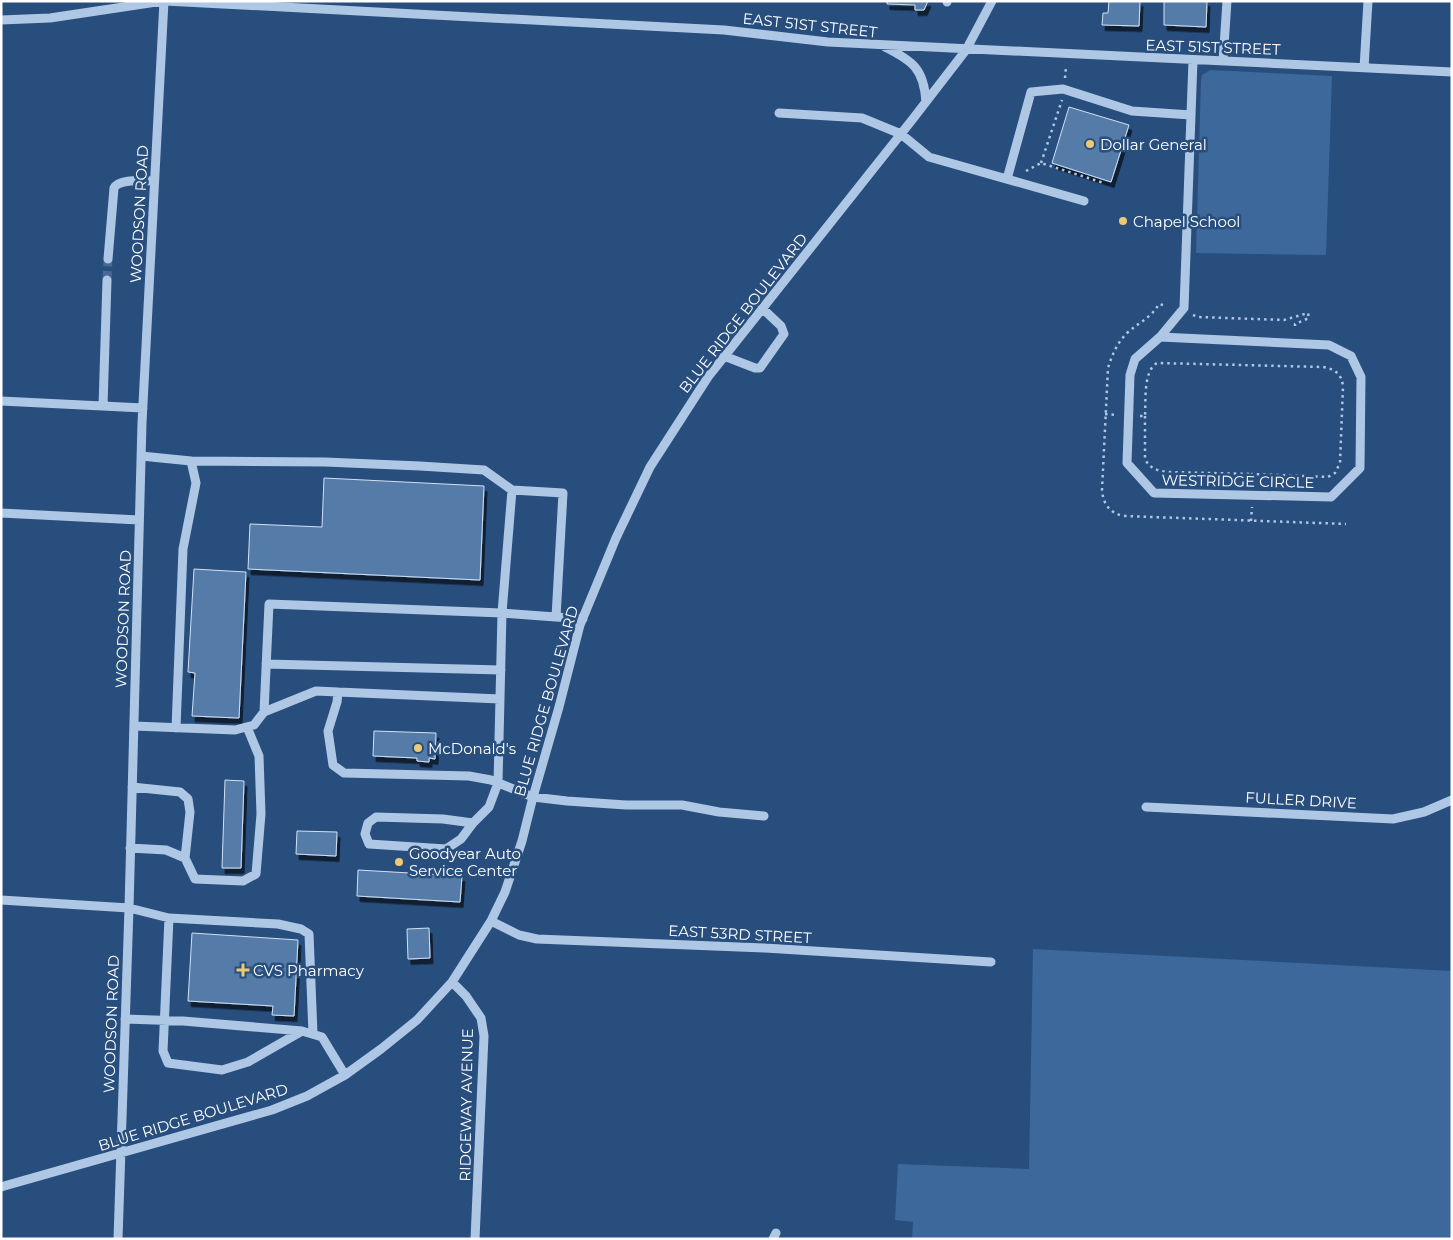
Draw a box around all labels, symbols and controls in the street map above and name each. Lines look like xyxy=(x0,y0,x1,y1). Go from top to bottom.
street label: EAST 51ST STREET xyxy=(742,8,879,42)
street label: EAST 51ST STREET xyxy=(1145,35,1281,59)
place label: Dollar General xyxy=(1100,135,1207,154)
marker: Dollar General xyxy=(1084,138,1096,150)
street label: WOODSON ROAD xyxy=(126,144,152,284)
place label: Chapel School xyxy=(1133,212,1240,231)
marker: Chapel School xyxy=(1117,215,1129,227)
street label: BLUE RIDGE BOULEVARD xyxy=(675,229,811,397)
street label: WESTRIDGE CIRCLE xyxy=(1161,470,1315,492)
street label: WOODSON ROAD xyxy=(111,550,135,688)
street label: BLUE RIDGE BOULEVARD xyxy=(510,603,582,799)
place label: McDonald's xyxy=(428,739,516,758)
marker: McDonald's xyxy=(412,742,424,754)
street label: FULLER DRIVE xyxy=(1245,788,1357,812)
place label: Goodyear Auto Service Center xyxy=(409,844,521,880)
marker: Goodyear Auto Service Center xyxy=(393,856,405,868)
street label: EAST 53RD STREET xyxy=(668,921,813,947)
street label: WOODSON ROAD xyxy=(99,955,123,1093)
place label: CVS Pharmacy xyxy=(253,961,365,980)
marker: CVS Pharmacy xyxy=(237,964,249,976)
street label: RIDGEWAY AVENUE xyxy=(455,1028,477,1182)
street label: BLUE RIDGE BOULEVARD xyxy=(96,1079,290,1155)

